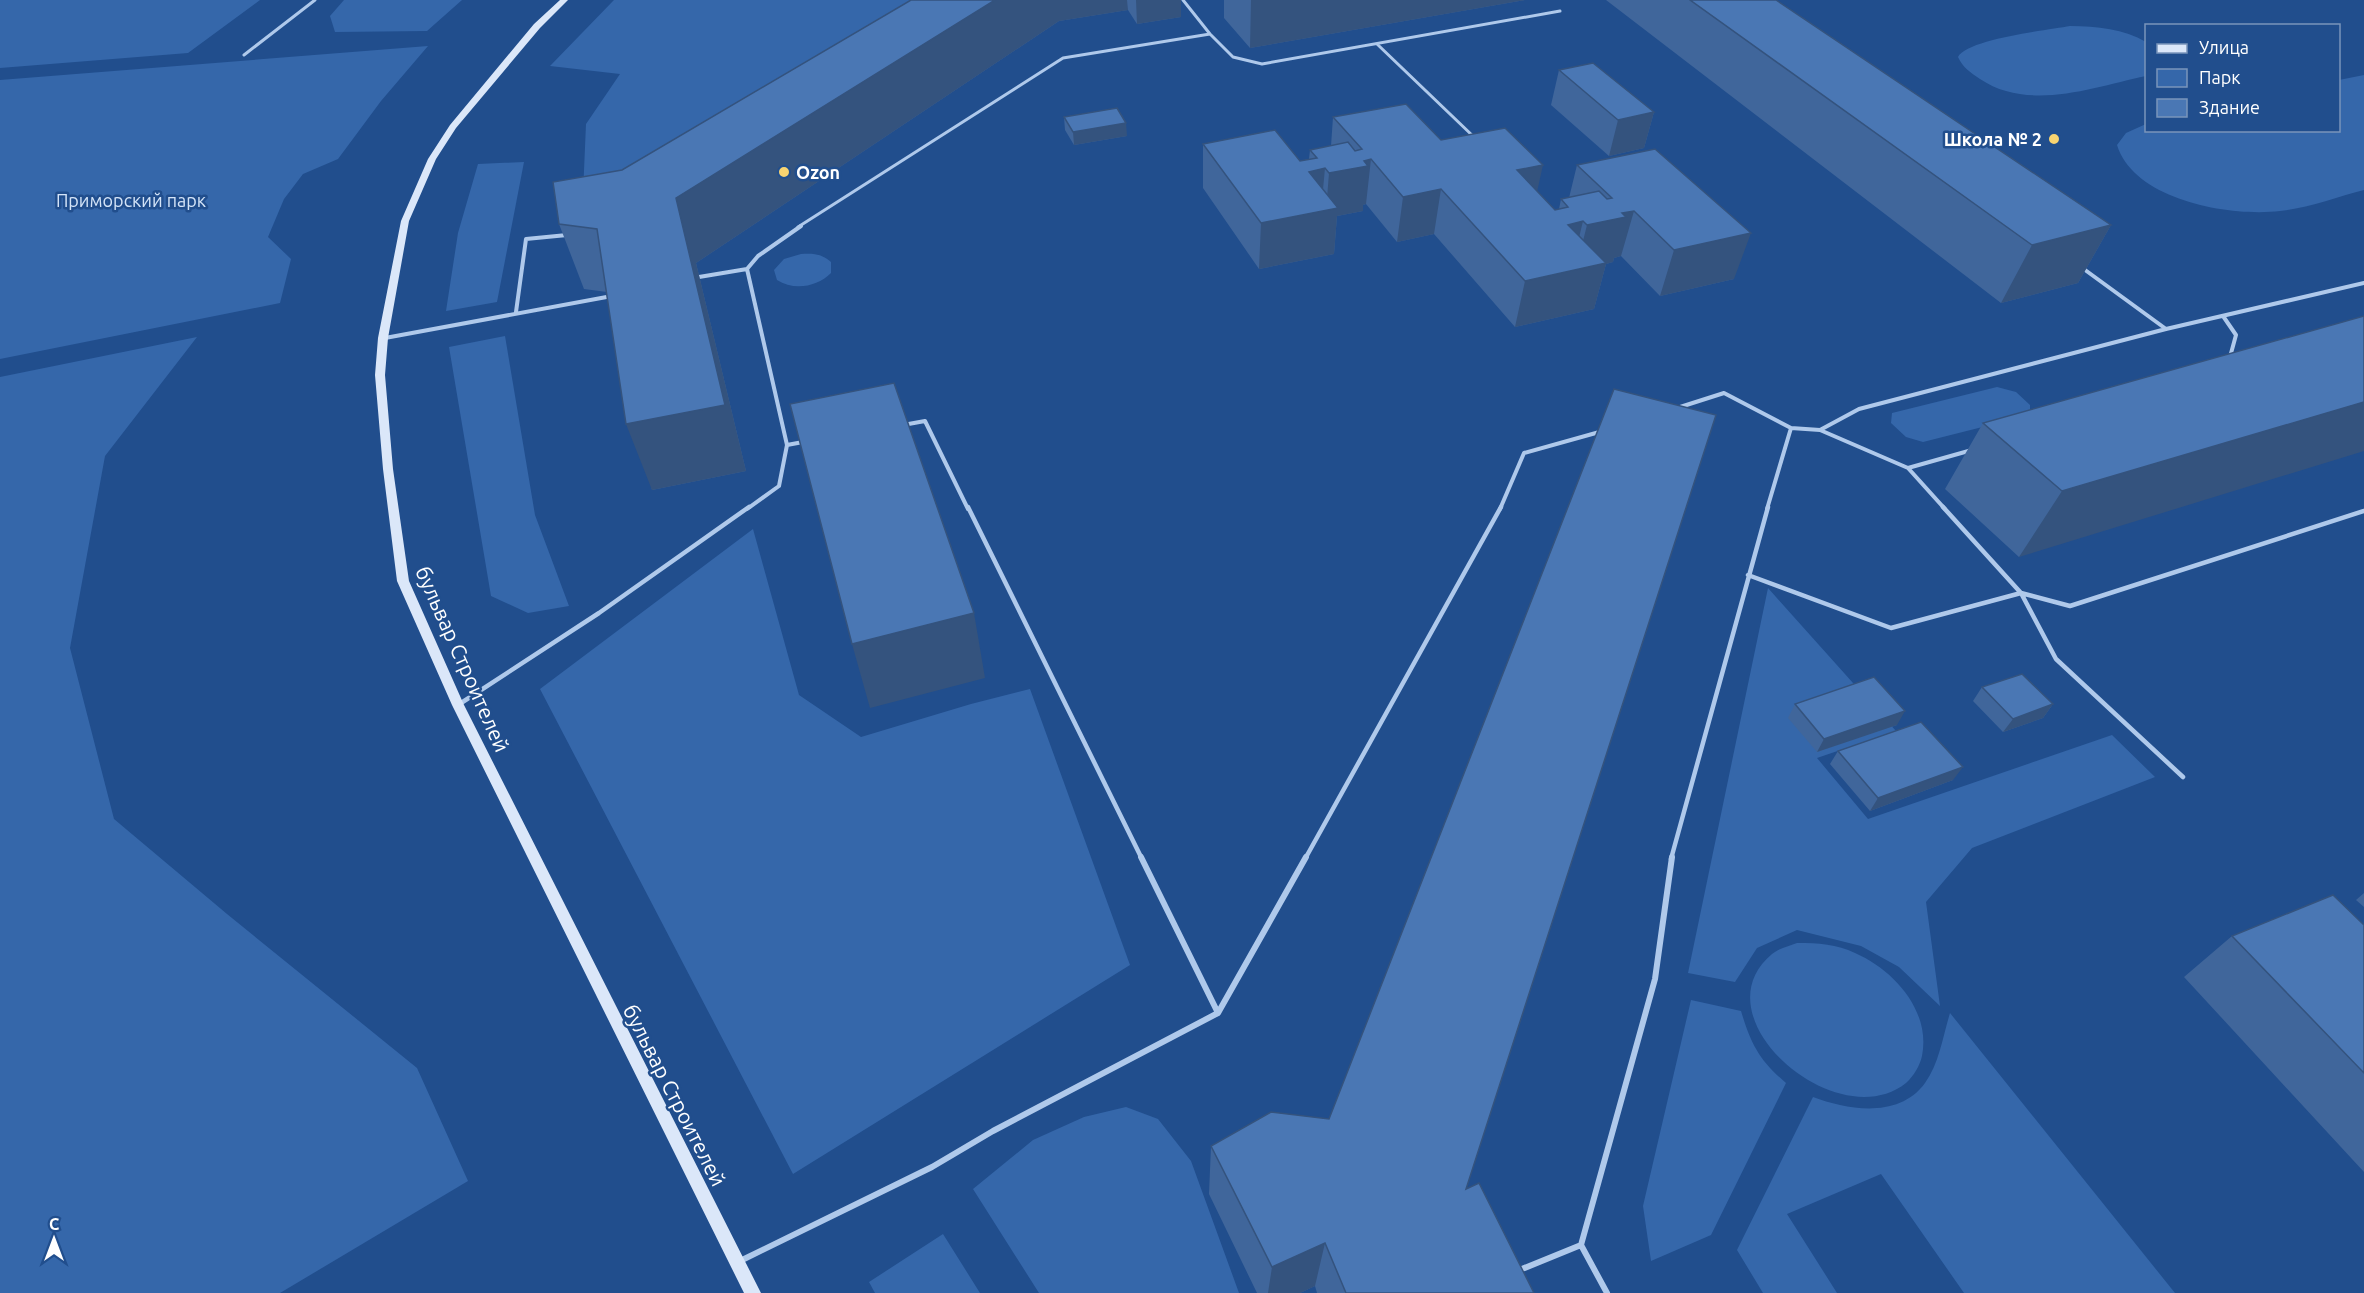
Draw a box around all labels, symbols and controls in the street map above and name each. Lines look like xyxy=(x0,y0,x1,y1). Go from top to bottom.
legend xyxy=(2145,24,2340,132)
text: Улица xyxy=(2199,37,2249,57)
text: Парк xyxy=(2199,67,2240,87)
text: Здание xyxy=(2199,97,2260,117)
place label: Школа № 2 xyxy=(1944,129,2042,149)
marker: Школа № 2 xyxy=(2047,132,2061,146)
place label: Ozon xyxy=(796,162,840,182)
marker: Ozon xyxy=(777,165,791,179)
park label: Приморский парк xyxy=(56,190,206,210)
street label: бульвар Строителей xyxy=(411,562,515,756)
street label: бульвар Строителей xyxy=(619,1000,731,1190)
north arrow xyxy=(24,1209,84,1269)
text: С xyxy=(49,1215,59,1233)

